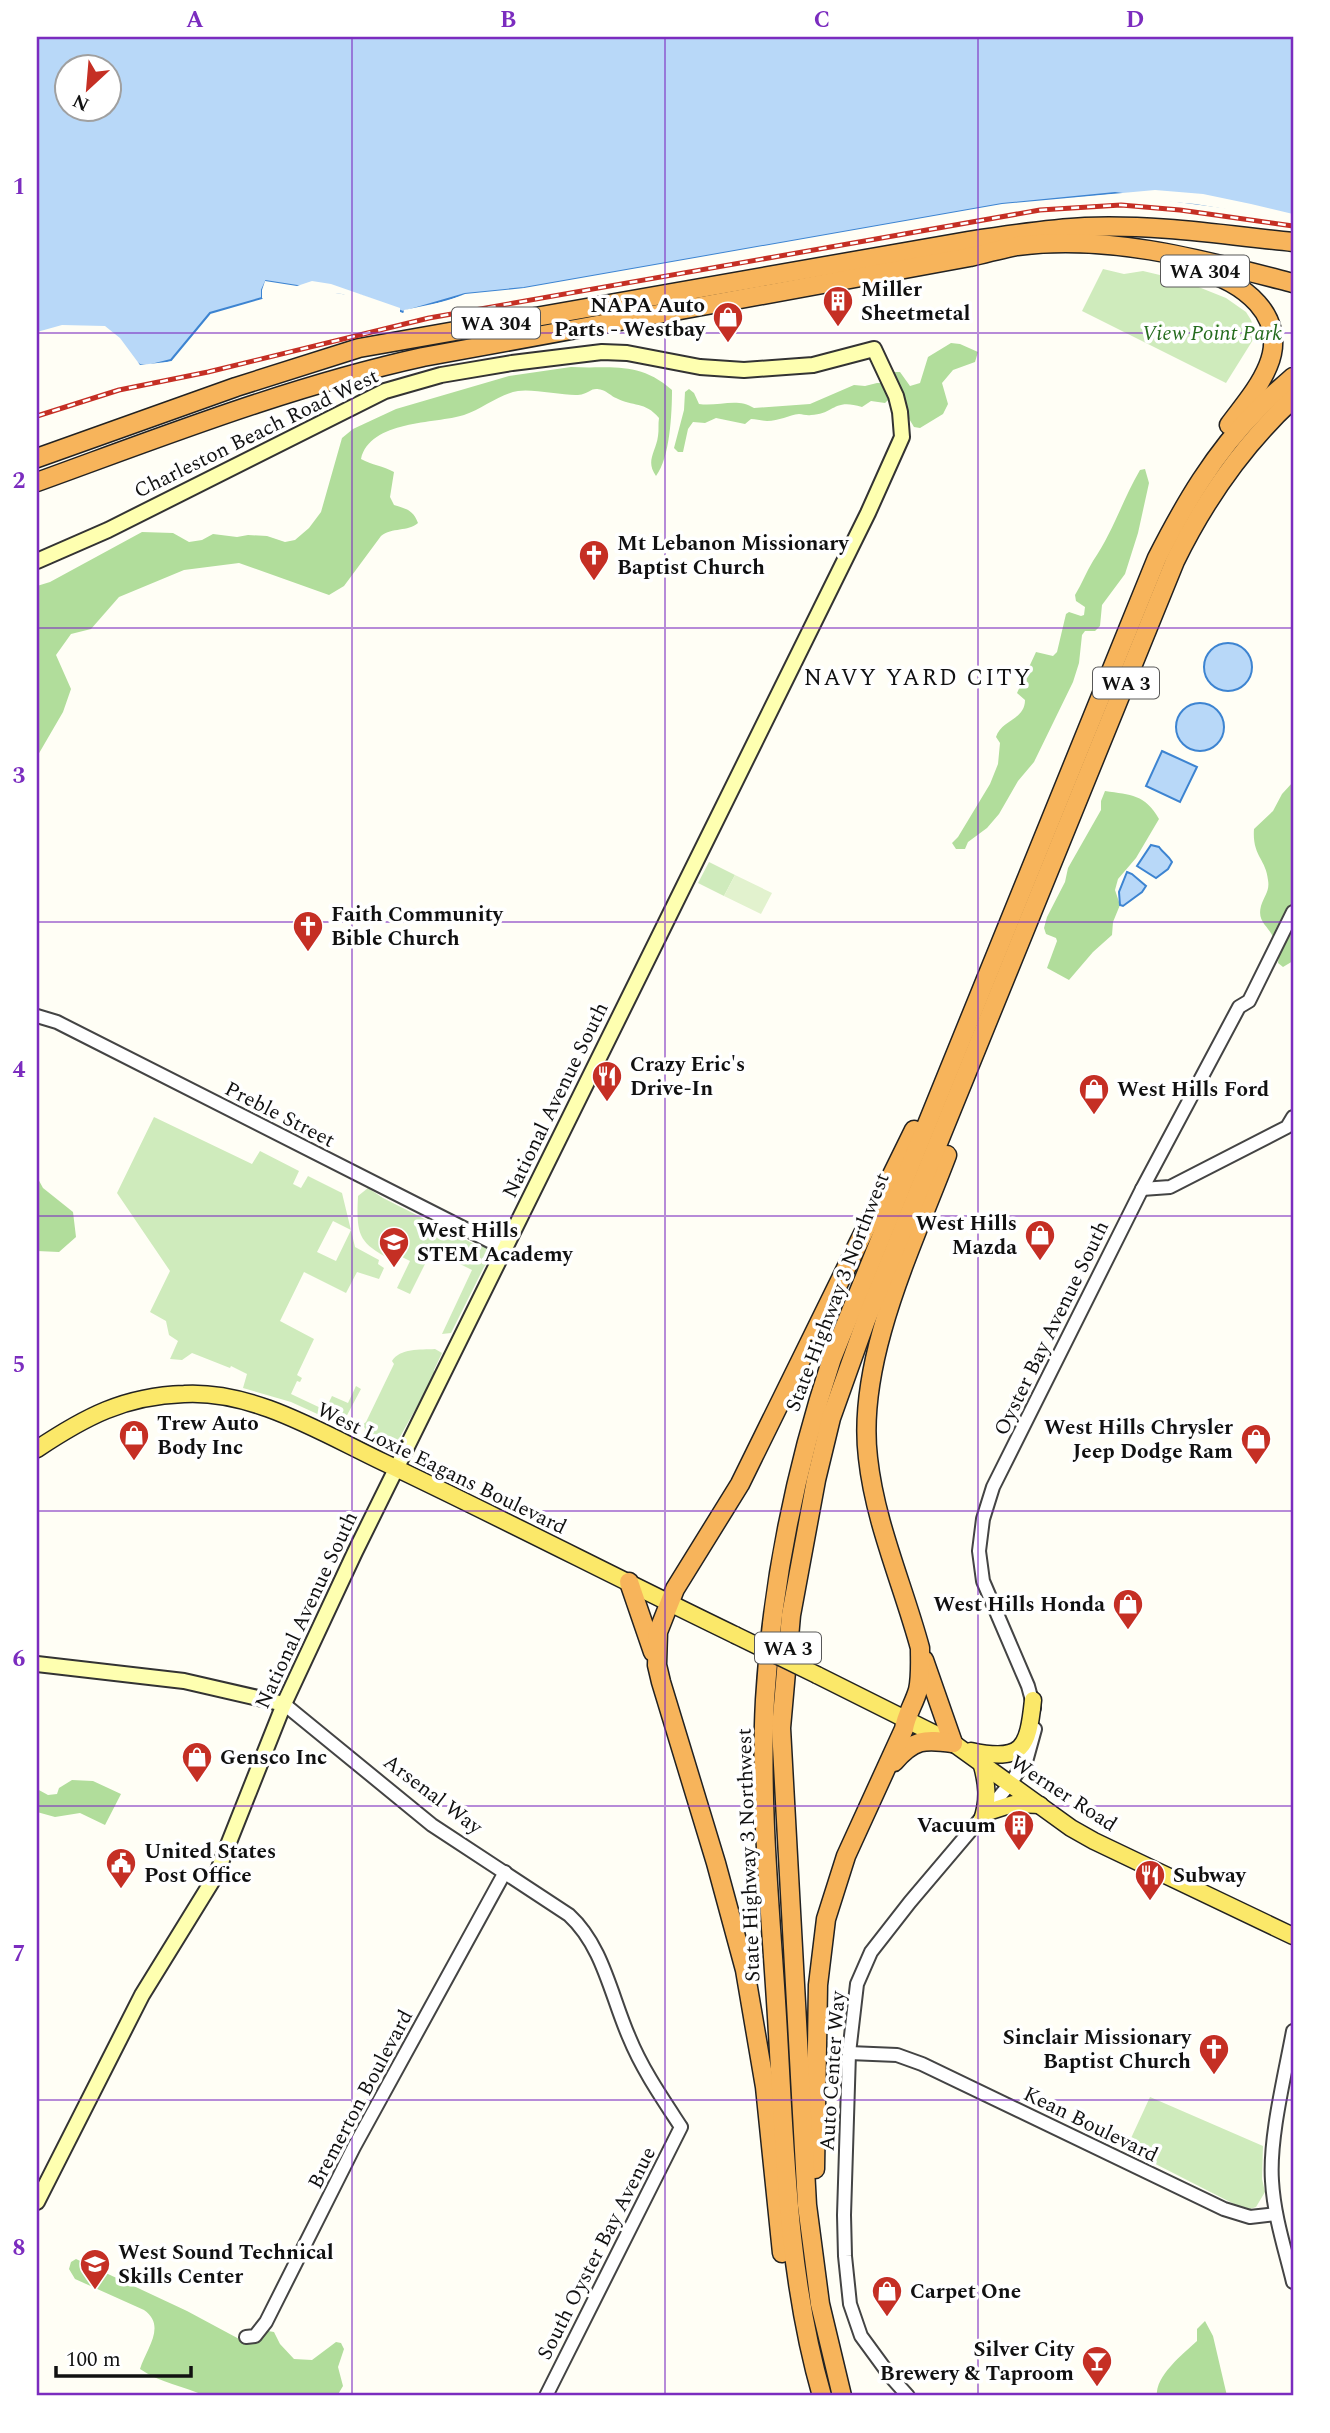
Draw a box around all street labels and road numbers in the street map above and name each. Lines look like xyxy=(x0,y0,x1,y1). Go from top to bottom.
road number: WA 304 xyxy=(1161,256,1249,286)
road number: WA 304 xyxy=(452,308,540,338)
street label: Charleston Beach Road West xyxy=(129,361,384,507)
road number: WA 3 xyxy=(1093,668,1159,698)
street label: National Avenue South xyxy=(494,997,617,1204)
street label: Preble Street xyxy=(219,1073,340,1156)
street label: State Highway 3 Northwest xyxy=(777,1168,898,1417)
street label: Oyster Bay Avenue South xyxy=(986,1215,1118,1441)
street label: West Loxie Eagans Boulevard xyxy=(311,1394,572,1543)
street label: National Avenue South xyxy=(247,1506,367,1715)
road number: WA 3 xyxy=(755,1632,821,1664)
street label: State Highway 3 Northwest xyxy=(729,1727,769,1982)
street label: Arsenal Way xyxy=(376,1747,490,1843)
street label: Werner Road xyxy=(1004,1747,1123,1840)
street label: Auto Center Way xyxy=(811,1989,855,2152)
street label: Bremerton Boulevard xyxy=(300,2004,422,2195)
street label: Kean Boulevard xyxy=(1018,2078,1163,2171)
street label: South Oyster Bay Avenue xyxy=(529,2141,665,2366)

